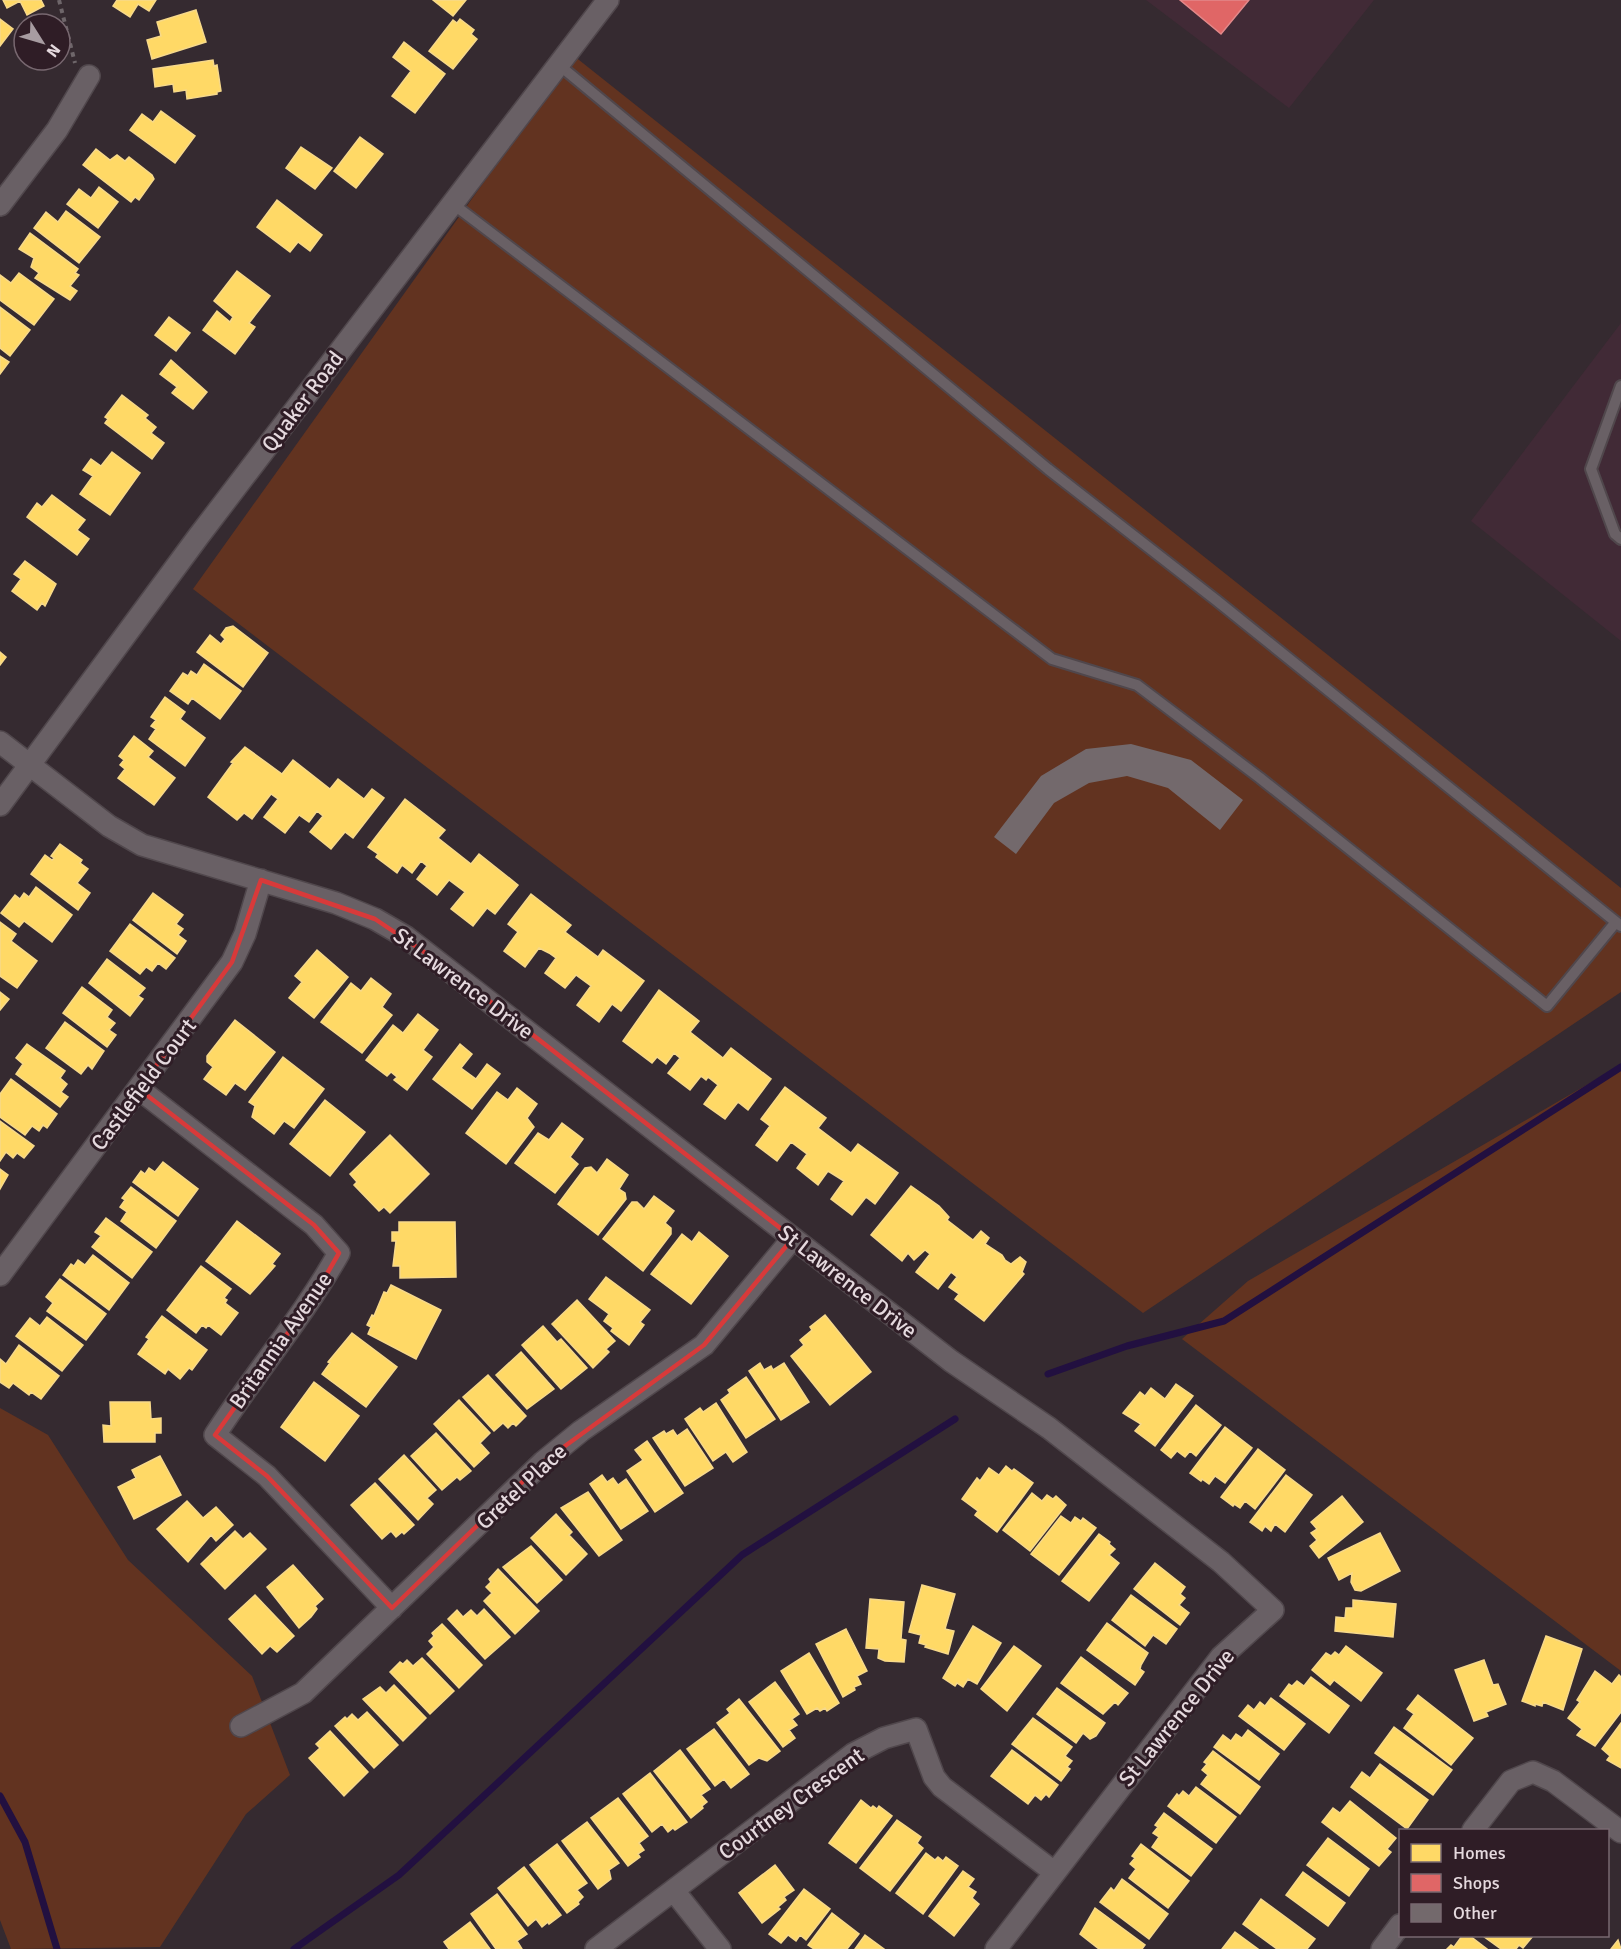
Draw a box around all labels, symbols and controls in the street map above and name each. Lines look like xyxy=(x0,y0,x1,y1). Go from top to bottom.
north arrow xyxy=(12,12,72,72)
text: N xyxy=(42,40,65,61)
street label: Quaker Road xyxy=(256,346,349,457)
street label: St Lawrence Drive xyxy=(388,922,539,1045)
street label: Castlefield Court xyxy=(85,1013,202,1156)
street label: St Lawrence Drive xyxy=(773,1219,923,1344)
street label: Britannia Avenue xyxy=(223,1267,338,1414)
street label: Gretel Place xyxy=(470,1438,572,1535)
street label: St Lawrence Drive xyxy=(1113,1643,1240,1791)
street label: Courtney Crescent xyxy=(713,1741,870,1865)
legend xyxy=(1399,1829,1609,1937)
text: Homes xyxy=(1453,1842,1506,1864)
text: Shops xyxy=(1453,1872,1500,1894)
text: Other xyxy=(1453,1902,1497,1924)

